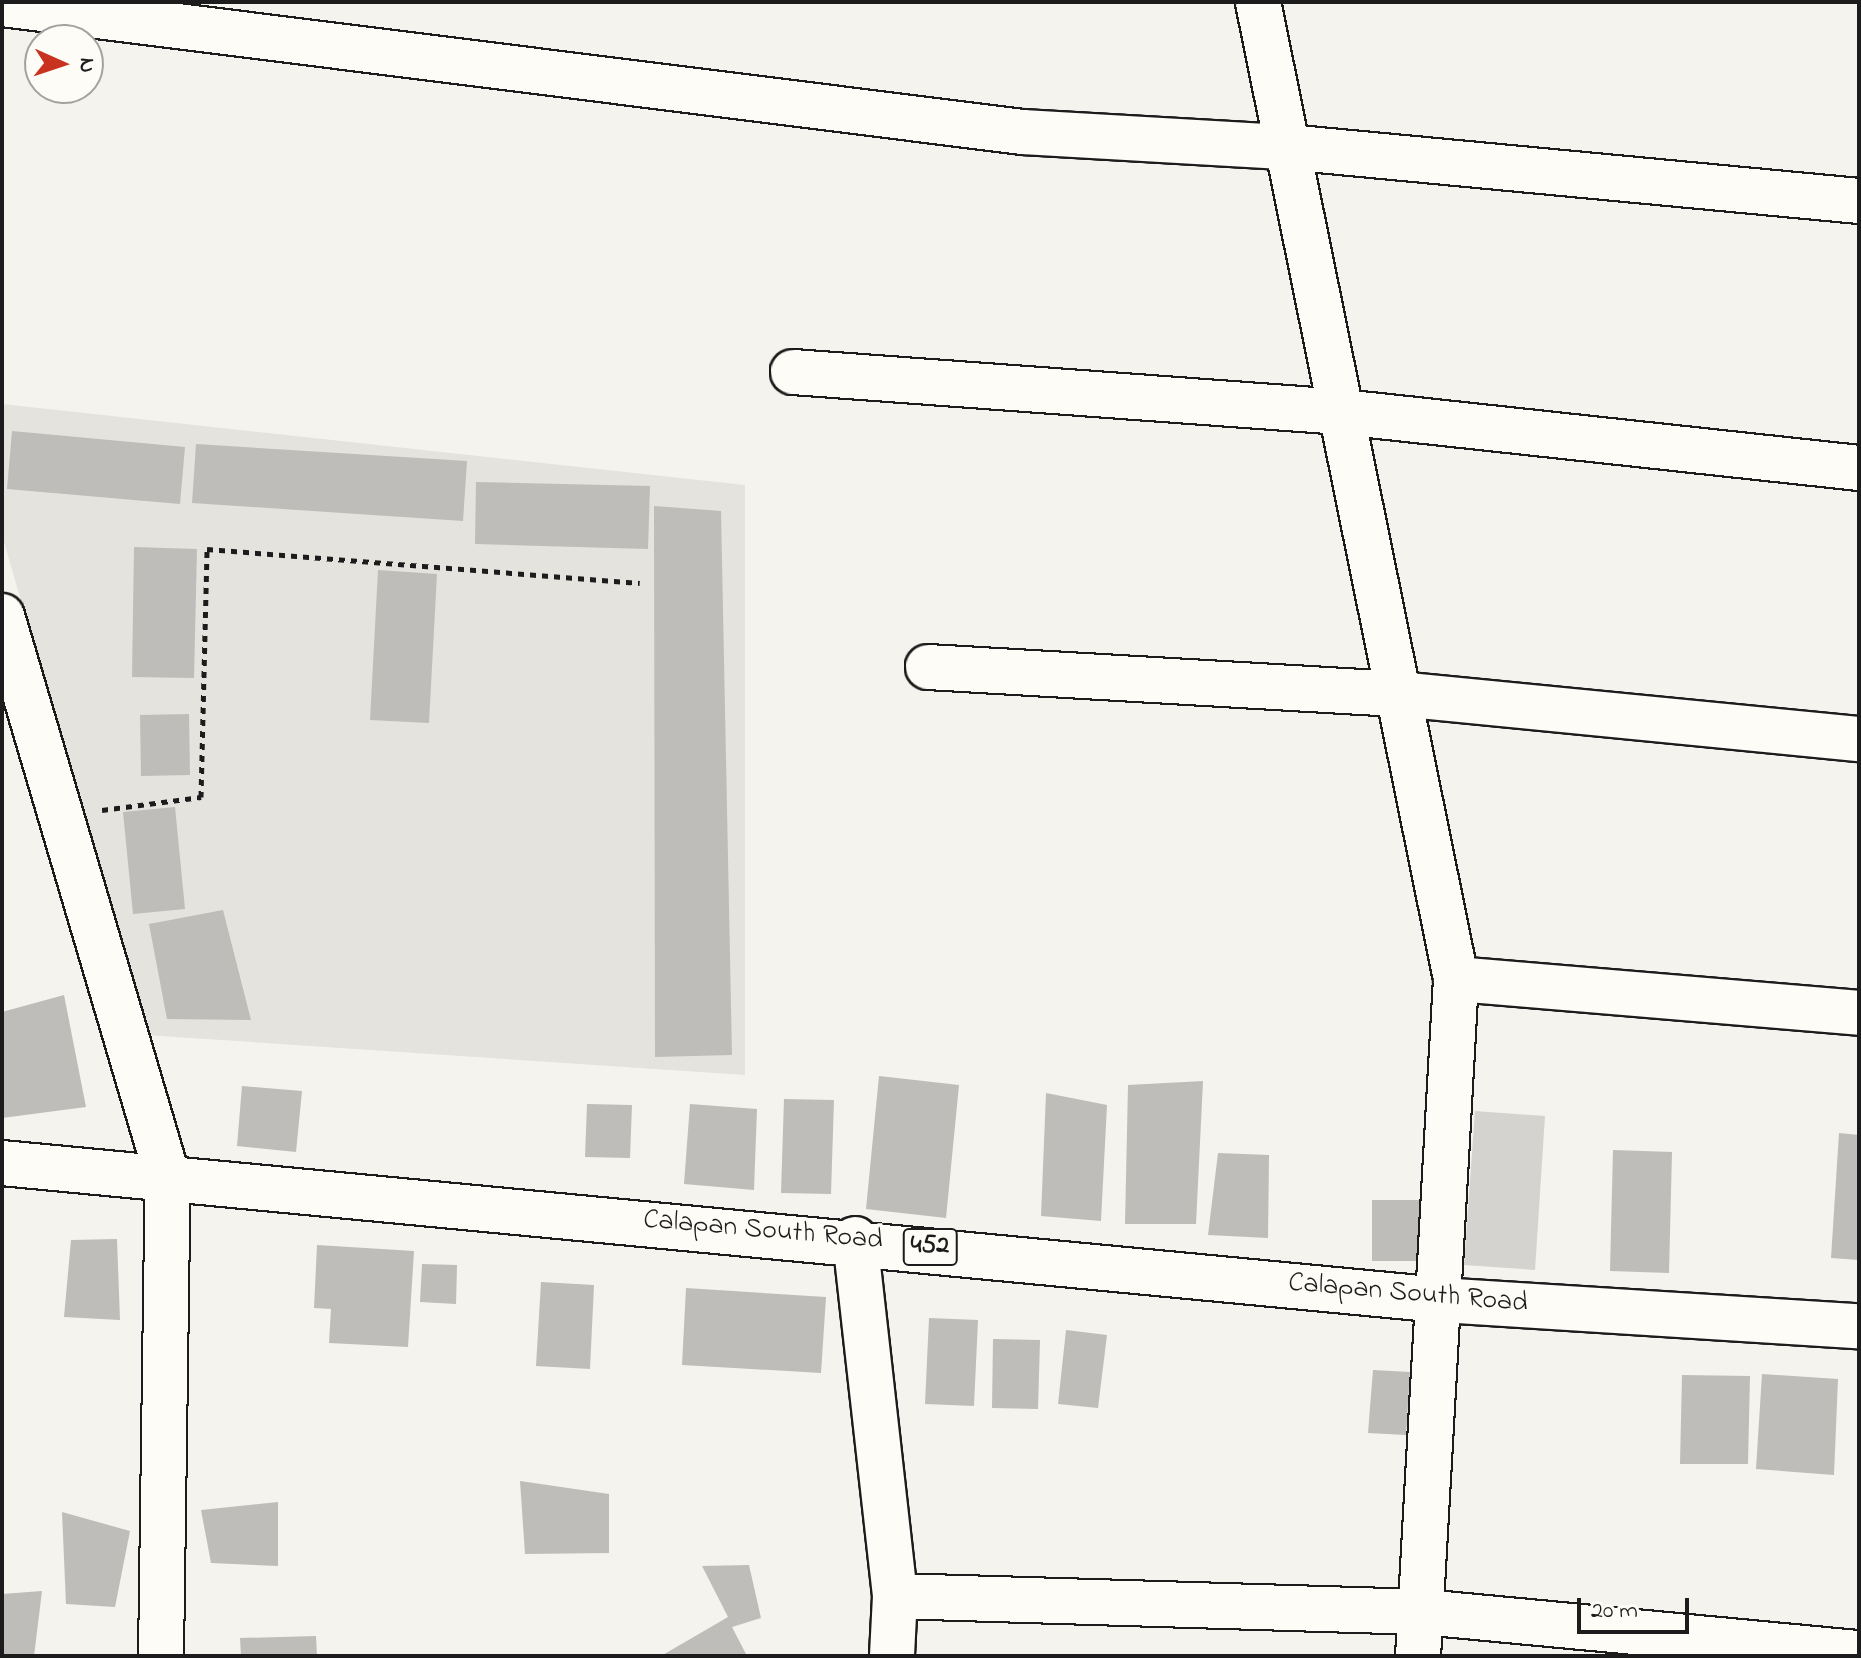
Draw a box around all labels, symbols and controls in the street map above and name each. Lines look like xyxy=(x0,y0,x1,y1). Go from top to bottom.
north arrow xyxy=(24,24,104,104)
text: N xyxy=(70,57,102,73)
street label: Calapan South Road xyxy=(642,1204,884,1258)
road number: 452 xyxy=(902,1225,958,1269)
street label: Calapan South Road xyxy=(1287,1267,1529,1321)
scale bar xyxy=(1581,1582,1693,1632)
text: 20 m xyxy=(1591,1594,1638,1629)

